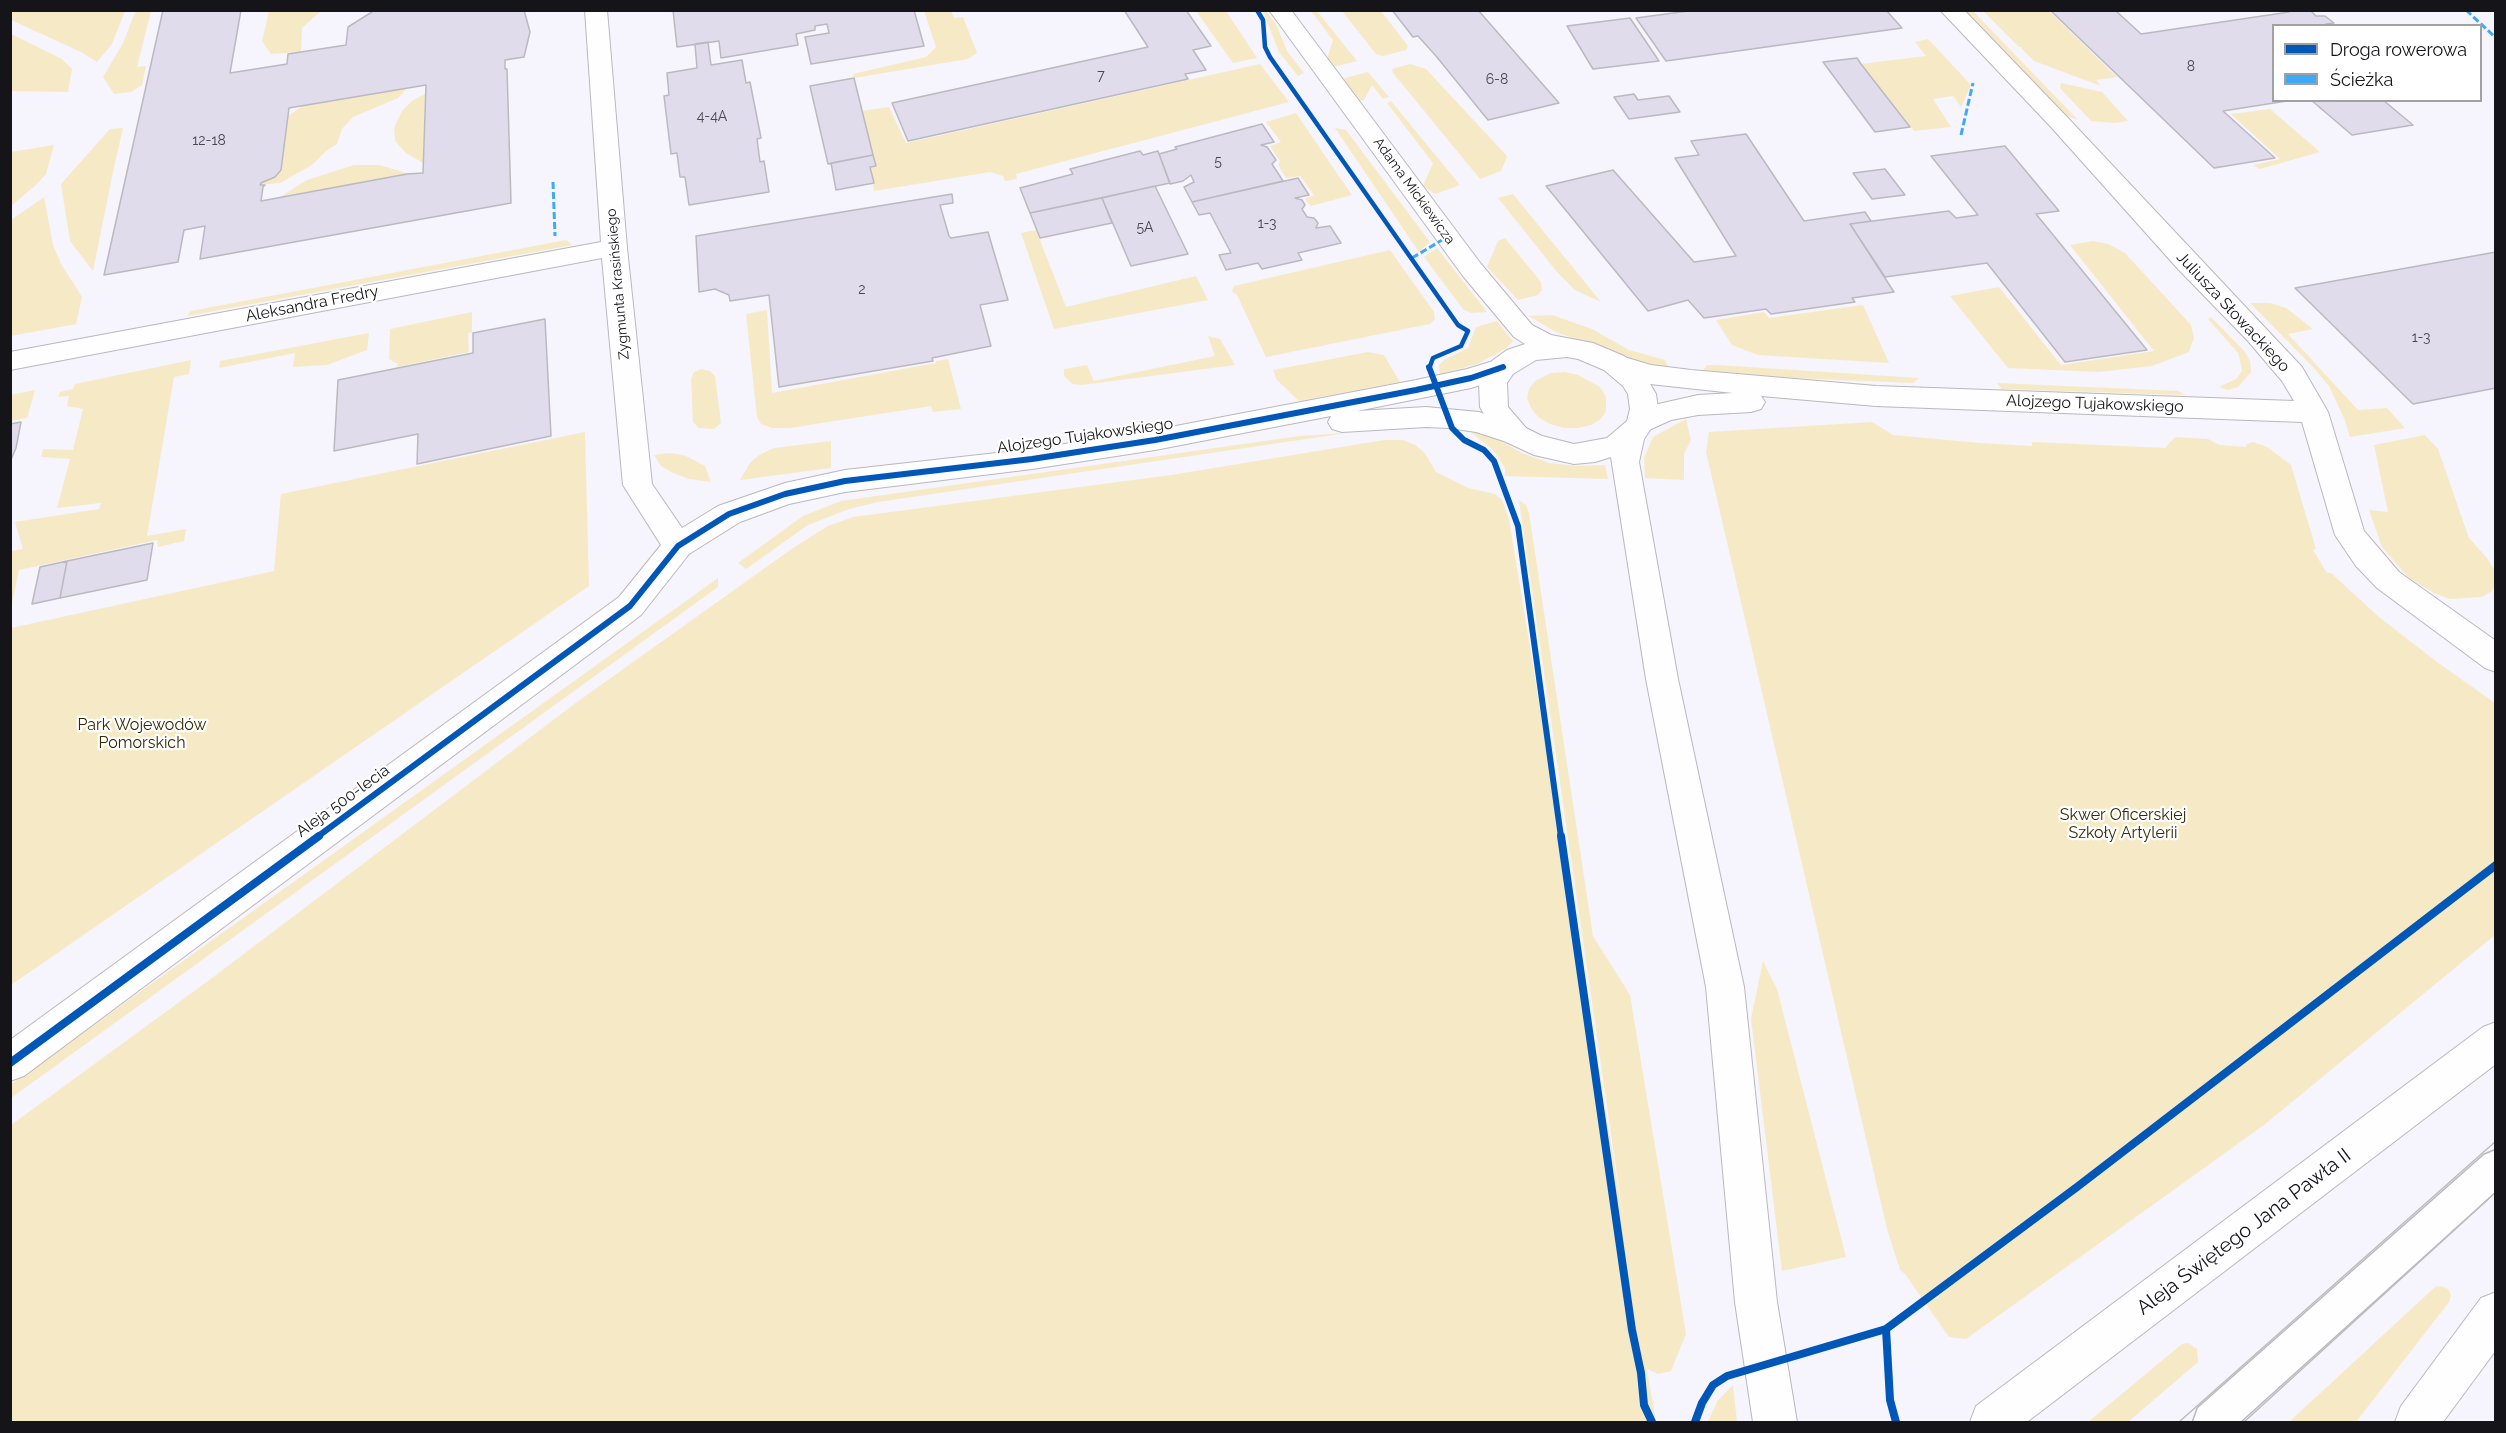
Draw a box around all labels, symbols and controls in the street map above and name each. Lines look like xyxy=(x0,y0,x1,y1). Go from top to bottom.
legend xyxy=(2272,24,2482,102)
text: Droga rowerowa xyxy=(2330,39,2467,60)
house number: 8 xyxy=(2187,59,2195,75)
house number: 7 xyxy=(1097,68,1105,84)
text: Ścieżka xyxy=(2330,69,2393,90)
house number: 6-8 xyxy=(1486,72,1508,88)
house number: 4-4A xyxy=(697,109,727,125)
house number: 12-18 xyxy=(192,133,226,149)
street label: Adama Mickiewicza xyxy=(1370,134,1458,248)
house number: 5 xyxy=(1214,154,1222,170)
street label: Zygmunta Krasińskiego xyxy=(603,208,633,360)
house number: 1-3 xyxy=(1258,216,1276,232)
house number: 5A xyxy=(1136,220,1154,236)
street label: Juliusza Słowackiego xyxy=(2172,248,2294,376)
street label: Aleksandra Fredry xyxy=(244,282,380,326)
house number: 2 xyxy=(858,282,866,298)
house number: 1-3 xyxy=(2412,330,2430,346)
street label: Alojzego Tujakowskiego xyxy=(2006,391,2184,417)
street label: Alojzego Tujakowskiego xyxy=(996,414,1174,458)
park label: Park Wojewodów Pomorskich xyxy=(77,715,207,753)
street label: Aleja 500-lecia xyxy=(293,761,393,841)
park label: Skwer Oficerskiej Szkoły Artylerii xyxy=(2060,805,2186,843)
street label: Aleja Świętego Jana Pawła II xyxy=(2132,1144,2356,1320)

